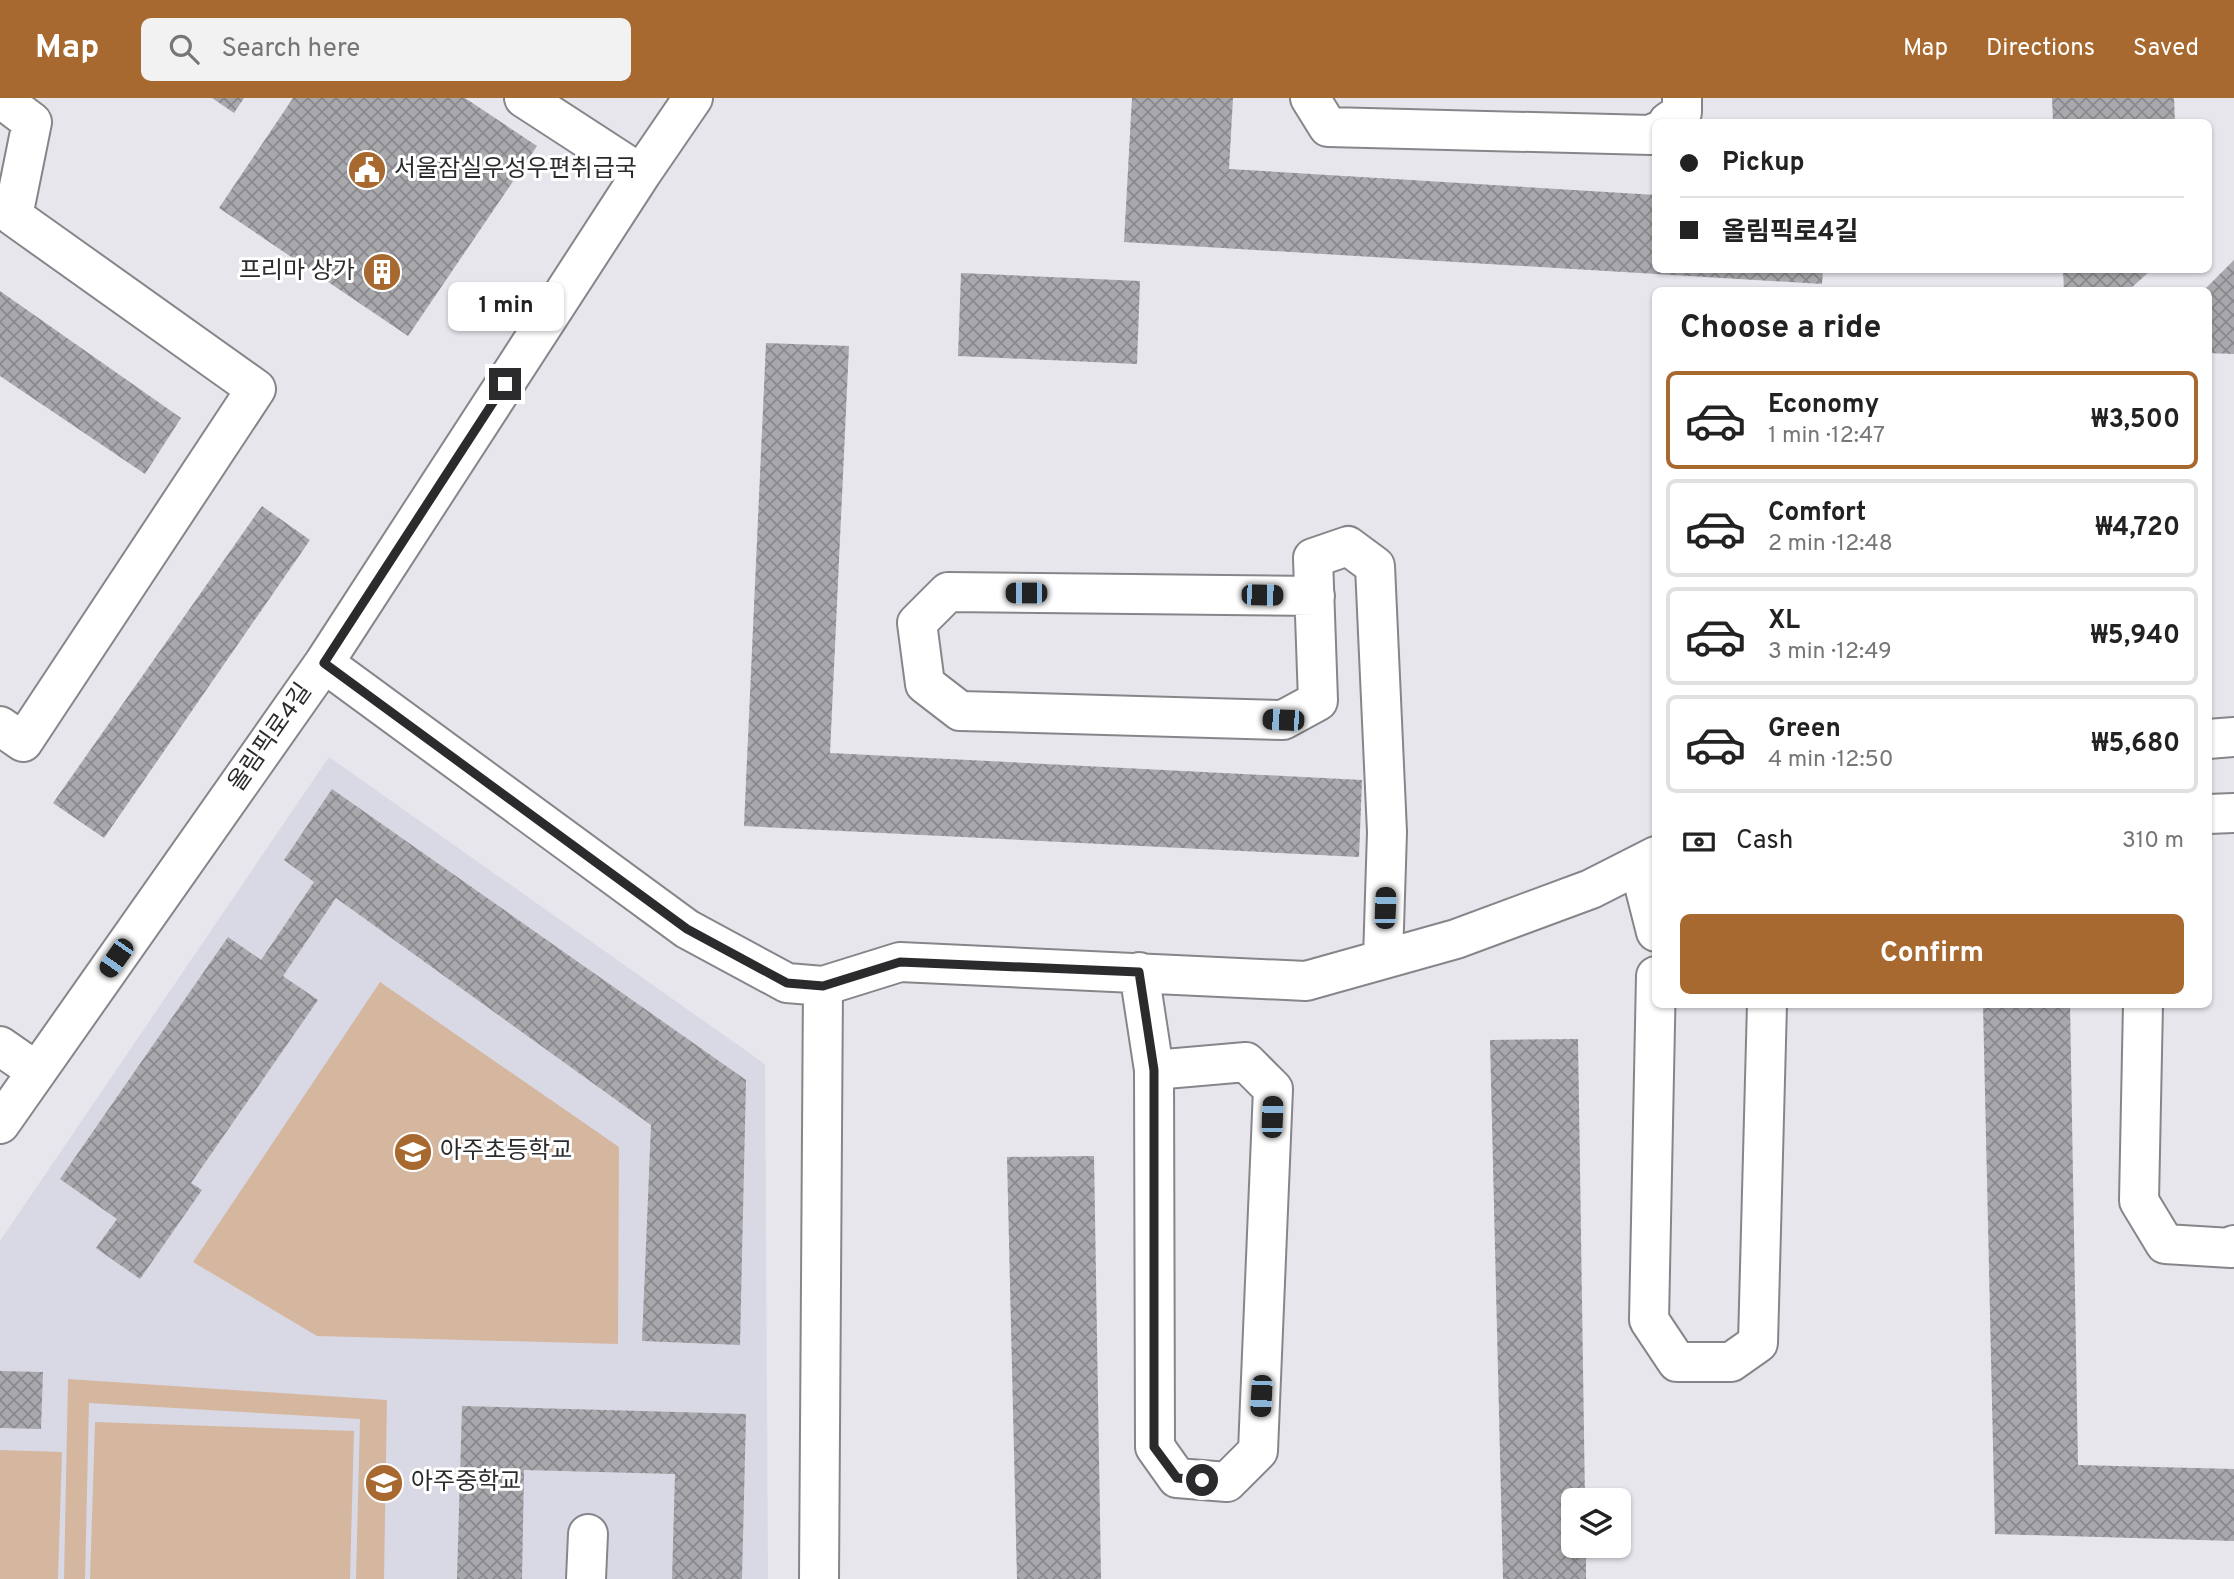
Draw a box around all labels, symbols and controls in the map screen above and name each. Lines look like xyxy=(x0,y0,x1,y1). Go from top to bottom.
search box xyxy=(141,18,631,81)
text: Map xyxy=(35,28,99,70)
icon: search xyxy=(165,30,203,68)
text: Search here xyxy=(221,33,360,66)
text: Map xyxy=(1903,34,1948,64)
text: Directions xyxy=(1986,34,2095,64)
text: Saved xyxy=(2133,34,2199,64)
text: Pickup xyxy=(1722,147,1805,180)
public building icon: 서울잠실우성우편취급국 xyxy=(346,149,388,191)
place label: 서울잠실우성우편취급국 xyxy=(394,155,637,185)
text: 올림픽로4길 xyxy=(1722,217,1858,250)
building icon: 프리마 상가 xyxy=(361,251,403,293)
place label: 프리마 상가 xyxy=(239,257,355,287)
callout: 1 min xyxy=(447,282,563,331)
text: 1 min xyxy=(478,292,534,321)
text: Choose a ride xyxy=(1680,309,1881,349)
route end xyxy=(489,368,521,400)
icon: car xyxy=(1684,389,1747,452)
text: Economy xyxy=(1768,389,1879,422)
text: ₩3,500 xyxy=(2091,404,2180,437)
text: 1 min · 12:47 xyxy=(1768,422,1885,451)
icon: car xyxy=(1684,497,1747,560)
text: Comfort xyxy=(1768,497,1866,530)
text: ₩4,720 xyxy=(2095,512,2180,545)
text: 2 min · 12:48 xyxy=(1768,530,1893,559)
car xyxy=(1006,583,1048,604)
car xyxy=(1241,584,1284,606)
icon: car xyxy=(1684,605,1747,668)
text: XL xyxy=(1768,605,1800,638)
text: ₩5,940 xyxy=(2091,620,2180,653)
text: 3 min · 12:49 xyxy=(1768,638,1892,667)
street label: 올림픽로4길 xyxy=(223,678,319,798)
car xyxy=(1262,709,1305,731)
icon: car xyxy=(1684,713,1747,776)
text: Green xyxy=(1768,713,1841,746)
text: ₩5,680 xyxy=(2092,728,2180,761)
text: 4 min · 12:50 xyxy=(1768,746,1894,775)
icon: cash xyxy=(1680,823,1718,861)
text: Cash xyxy=(1736,825,1793,858)
text: 310 m xyxy=(2122,827,2184,856)
car xyxy=(1374,887,1397,929)
button: Confirm xyxy=(1680,914,2184,994)
car xyxy=(96,935,137,981)
car xyxy=(1261,1096,1284,1138)
school or university icon: 아주초등학교 xyxy=(392,1131,434,1173)
place label: 아주초등학교 xyxy=(440,1137,572,1167)
car xyxy=(1250,1374,1273,1418)
school or university icon: 아주중학교 xyxy=(363,1462,405,1504)
route start xyxy=(1186,1464,1218,1496)
place label: 아주중학교 xyxy=(411,1468,521,1498)
map controls xyxy=(1561,1488,1631,1558)
button: layers xyxy=(1561,1488,1631,1558)

